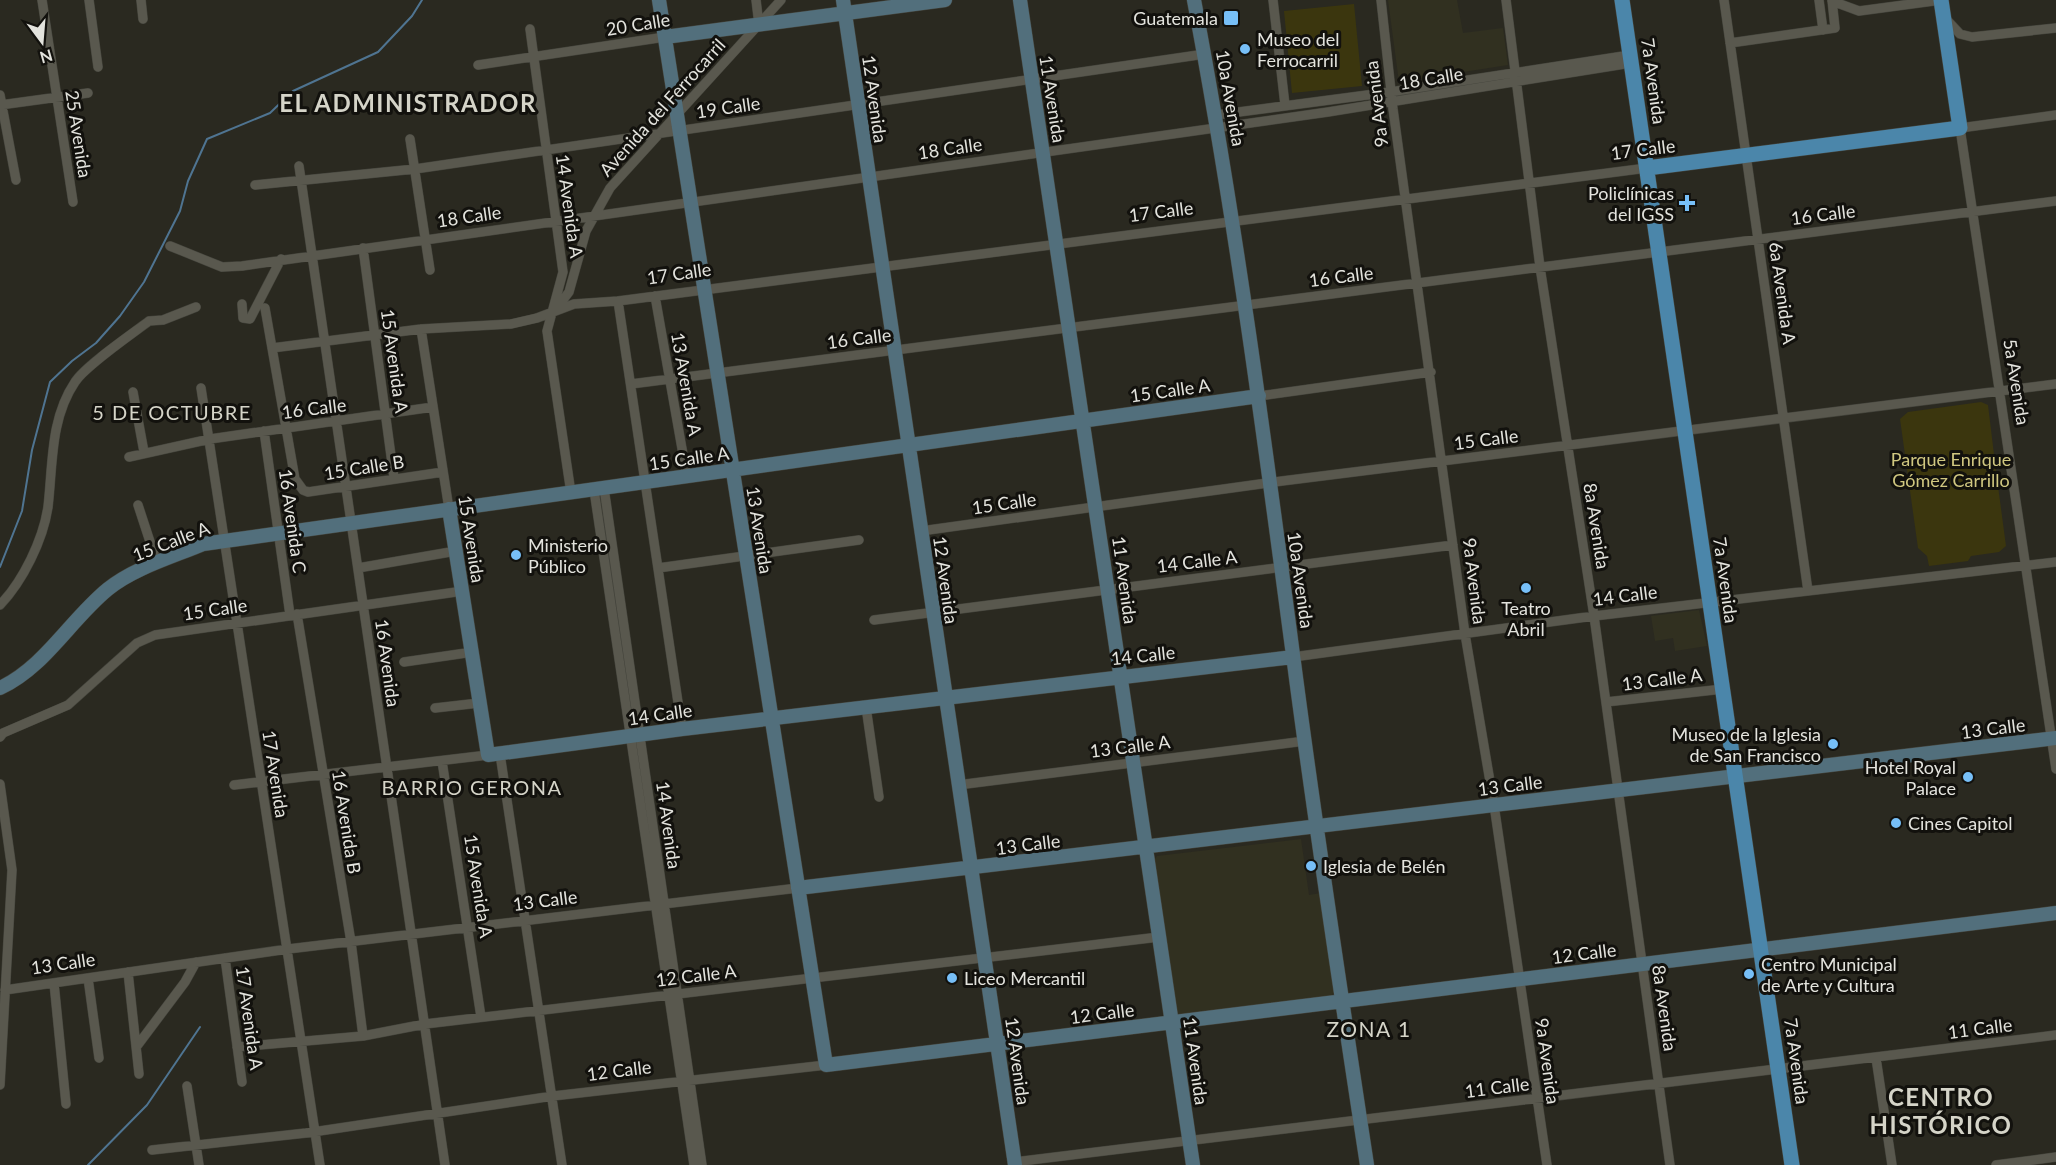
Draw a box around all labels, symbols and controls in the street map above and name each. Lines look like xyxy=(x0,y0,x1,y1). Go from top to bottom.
place label: Guatemala xyxy=(1133,7,1218,29)
street label: 20 Calle xyxy=(604,8,672,40)
marker: Guatemala xyxy=(1222,9,1240,27)
north arrow xyxy=(12,12,72,72)
place label: Museo del Ferrocarril xyxy=(1257,28,1340,71)
street label: Avenida del Ferrocarril xyxy=(594,34,730,180)
street label: 7a Avenida xyxy=(1637,36,1671,126)
marker: Museo del Ferrocarril xyxy=(1238,42,1252,56)
text: N xyxy=(38,46,55,68)
street label: 10a Avenida xyxy=(1212,48,1250,148)
street label: 12 Avenida xyxy=(858,54,892,144)
street label: 11 Avenida xyxy=(1035,54,1071,144)
street label: 9a Avenida xyxy=(1360,60,1392,148)
street label: 18 Calle xyxy=(1397,62,1465,94)
district label: EL ADMINISTRADOR xyxy=(279,88,537,117)
street label: 25 Avenida xyxy=(61,89,97,179)
street label: 19 Calle xyxy=(695,92,761,122)
street label: 18 Calle xyxy=(917,133,983,163)
street label: 17 Calle xyxy=(1610,134,1676,164)
street label: 14 Avenida A xyxy=(552,153,588,260)
place label: Policlínicas del IGSS xyxy=(1588,182,1674,225)
marker: Policlínicas del IGSS xyxy=(1678,194,1696,212)
street label: 17 Calle xyxy=(1128,196,1194,226)
street label: 16 Calle xyxy=(1790,199,1856,229)
street label: 18 Calle xyxy=(436,201,502,231)
street label: 6a Avenida A xyxy=(1765,240,1801,346)
street label: 17 Calle xyxy=(646,258,712,288)
street label: 16 Calle xyxy=(1308,261,1374,291)
street label: 15 Avenida A xyxy=(377,308,413,415)
street label: 16 Calle xyxy=(826,323,892,353)
street label: 13 Avenida A xyxy=(667,331,707,438)
street label: 5a Avenida xyxy=(1999,337,2035,427)
street label: 15 Calle A xyxy=(1129,373,1212,407)
street label: 16 Calle xyxy=(281,393,347,423)
district label: 5 DE OCTUBRE xyxy=(92,400,252,424)
street label: 15 Calle xyxy=(1453,424,1519,454)
street label: 15 Calle A xyxy=(648,441,731,475)
park label: Parque Enrique Gómez Carrillo xyxy=(1891,448,2011,491)
street label: 15 Calle B xyxy=(322,450,406,484)
street label: 16 Avenida C xyxy=(275,468,311,574)
street label: 8a Avenida xyxy=(1579,481,1615,571)
street label: 13 Avenida xyxy=(742,485,778,575)
street label: 15 Calle xyxy=(971,488,1037,518)
street label: 15 Avenida xyxy=(454,494,490,584)
street label: 15 Calle A xyxy=(129,516,213,566)
street label: 10a Avenida xyxy=(1283,530,1319,630)
place label: Ministerio Público xyxy=(528,534,608,577)
street label: 12 Avenida xyxy=(929,535,963,625)
street label: 11 Avenida xyxy=(1108,535,1142,625)
street label: 7a Avenida xyxy=(1709,535,1743,625)
street label: 9a Avenida xyxy=(1459,537,1491,625)
street label: 14 Calle A xyxy=(1156,545,1239,577)
marker: Ministerio Público xyxy=(509,548,523,562)
street label: 14 Calle xyxy=(1592,580,1658,610)
marker: Teatro Abril xyxy=(1519,581,1533,595)
street label: 15 Calle xyxy=(182,594,248,624)
place label: Teatro Abril xyxy=(1501,597,1551,640)
street label: 16 Avenida xyxy=(371,618,405,708)
street label: 14 Calle xyxy=(1110,641,1176,669)
street label: 13 Calle A xyxy=(1621,663,1704,695)
street label: 14 Calle xyxy=(627,699,693,729)
street label: 13 Calle xyxy=(1960,713,2026,743)
place label: Museo de la Iglesia de San Francisco xyxy=(1671,723,1821,766)
street label: 17 Avenida xyxy=(258,729,294,819)
street label: 13 Calle A xyxy=(1089,730,1172,762)
marker: Museo de la Iglesia de San Francisco xyxy=(1826,737,1840,751)
place label: Hotel Royal Palace xyxy=(1865,756,1956,799)
street label: 16 Avenida B xyxy=(328,769,366,875)
street label: 13 Calle xyxy=(1477,770,1543,800)
marker: Hotel Royal Palace xyxy=(1961,770,1975,784)
district label: BARRIO GERONA xyxy=(382,775,562,799)
street label: 14 Avenida xyxy=(652,780,686,870)
place label: Cines Capitol xyxy=(1908,812,2013,834)
marker: Cines Capitol xyxy=(1889,816,1903,830)
street label: 13 Calle xyxy=(995,829,1061,859)
street label: 15 Avenida A xyxy=(460,833,498,940)
place label: Iglesia de Belén xyxy=(1323,855,1446,877)
marker: Iglesia de Belén xyxy=(1304,859,1318,873)
street label: 13 Calle xyxy=(512,885,578,915)
street label: 12 Calle xyxy=(1551,938,1617,968)
street label: 13 Calle xyxy=(30,948,96,978)
place label: Centro Municipal de Arte y Cultura xyxy=(1761,953,1897,996)
street label: 12 Calle A xyxy=(655,959,738,991)
street label: 8a Avenida xyxy=(1648,963,1682,1053)
street label: 17 Avenida A xyxy=(232,965,268,1072)
place label: Liceo Mercantil xyxy=(964,967,1085,989)
marker: Centro Municipal de Arte y Cultura xyxy=(1742,967,1756,981)
marker: Liceo Mercantil xyxy=(945,971,959,985)
street label: 12 Calle xyxy=(1069,998,1135,1028)
street label: 11 Calle xyxy=(1947,1013,2013,1043)
street label: 12 Avenida xyxy=(1001,1016,1035,1106)
street label: 11 Avenida xyxy=(1179,1016,1213,1106)
district label: ZONA 1 xyxy=(1326,1016,1412,1041)
street label: 9a Avenida xyxy=(1531,1016,1565,1106)
street label: 7a Avenida xyxy=(1780,1016,1814,1106)
street label: 12 Calle xyxy=(586,1055,652,1085)
street label: 11 Calle xyxy=(1464,1072,1530,1102)
district label: CENTRO HISTÓRICO xyxy=(1870,1082,2012,1139)

